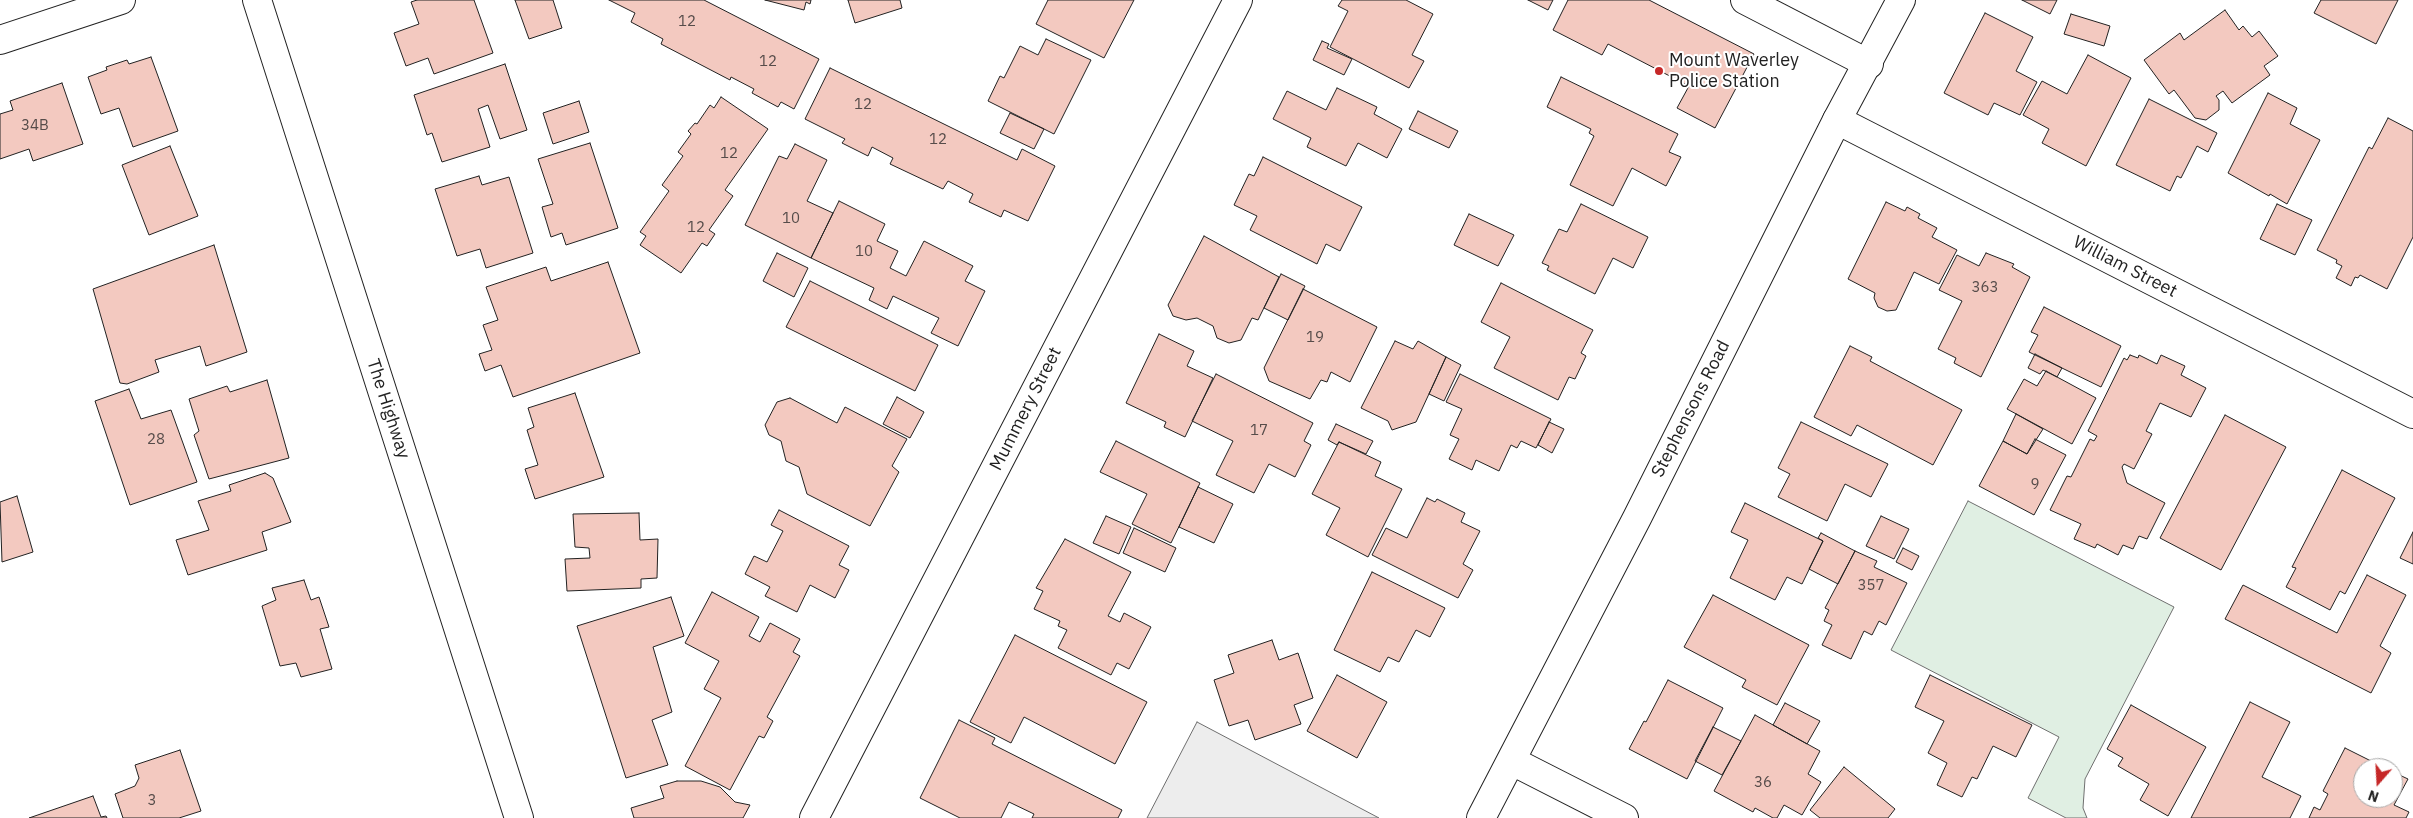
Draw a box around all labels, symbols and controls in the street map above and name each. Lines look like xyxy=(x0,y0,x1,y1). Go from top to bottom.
house number: 12 xyxy=(678,13,696,31)
place label: Mount Waverley Police Station xyxy=(1669,50,1799,92)
house number: 12 xyxy=(759,53,777,71)
marker: Mount Waverley Police Station xyxy=(1653,65,1665,77)
house number: 12 xyxy=(854,96,872,114)
house number: 34B xyxy=(21,117,49,135)
house number: 12 xyxy=(929,131,947,149)
house number: 12 xyxy=(720,145,738,163)
house number: 10 xyxy=(782,210,800,228)
house number: 12 xyxy=(687,219,705,237)
street label: William Street xyxy=(2069,232,2181,302)
house number: 10 xyxy=(855,243,873,261)
house number: 363 xyxy=(1972,279,1998,297)
house number: 19 xyxy=(1306,329,1324,347)
street label: Stephensons Road xyxy=(1647,337,1735,481)
street label: Mummery Street xyxy=(986,344,1066,474)
street label: The Highway xyxy=(362,356,414,462)
house number: 17 xyxy=(1250,422,1268,440)
house number: 28 xyxy=(147,431,165,449)
house number: 9 xyxy=(2031,476,2039,494)
house number: 357 xyxy=(1858,577,1884,595)
north arrow xyxy=(2353,758,2403,808)
house number: 36 xyxy=(1754,774,1772,792)
text: N xyxy=(2366,786,2381,806)
house number: 3 xyxy=(148,792,156,810)

